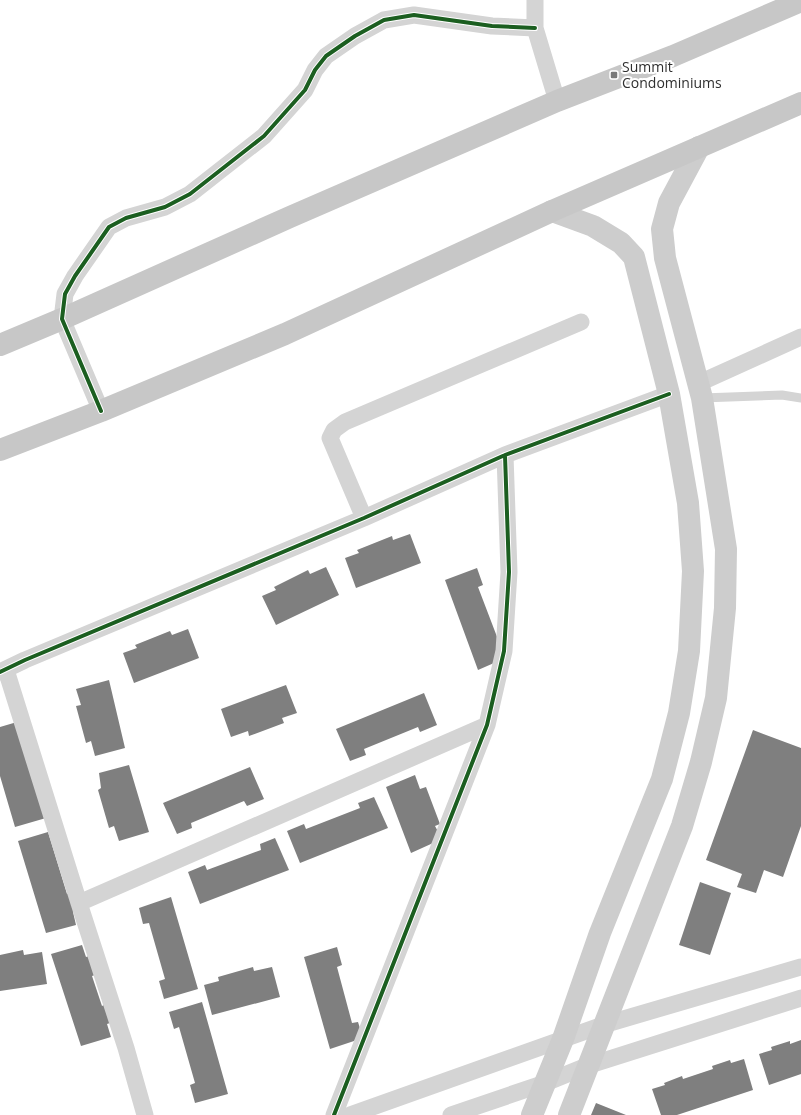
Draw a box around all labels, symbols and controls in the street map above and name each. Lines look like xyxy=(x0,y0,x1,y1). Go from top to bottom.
place label: Summit Condominiums xyxy=(622,57,722,92)
marker: Summit Condominiums xyxy=(609,70,619,80)

